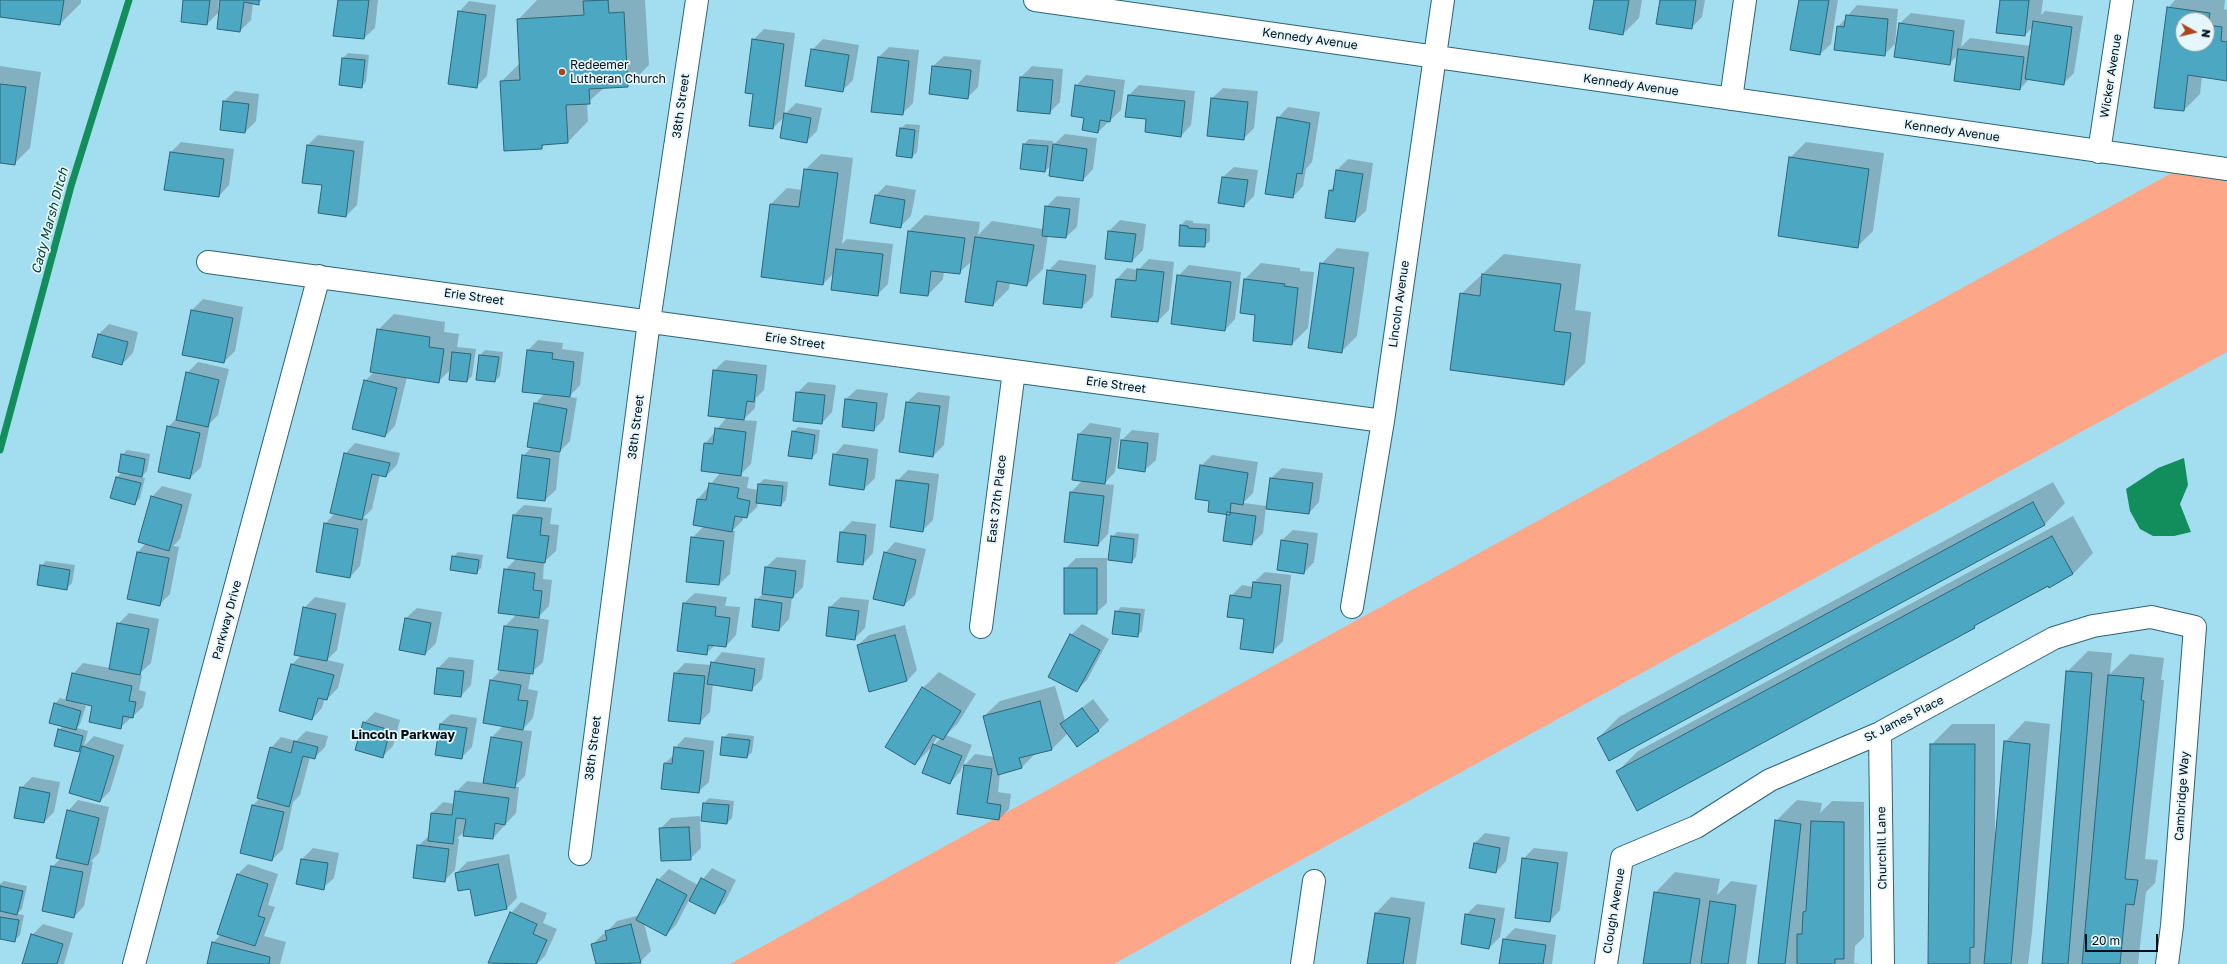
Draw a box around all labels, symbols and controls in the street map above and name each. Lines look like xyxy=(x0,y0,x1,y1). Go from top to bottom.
north arrow xyxy=(2175,12,2215,52)
street label: Kennedy Avenue xyxy=(1261,25,1359,53)
text: N xyxy=(2199,29,2213,39)
street label: Wicker Avenue xyxy=(2097,33,2125,119)
place label: Redeemer Lutheran Church xyxy=(570,58,666,86)
marker: Redeemer Lutheran Church xyxy=(557,67,567,77)
street label: Kennedy Avenue xyxy=(1582,71,1680,99)
street label: 38th Street xyxy=(669,73,693,139)
street label: Kennedy Avenue xyxy=(1903,117,2001,145)
water label: Cady Marsh Ditch xyxy=(28,166,72,276)
street label: Lincoln Avenue xyxy=(1386,260,1412,348)
street label: Erie Street xyxy=(443,286,505,308)
street label: Erie Street xyxy=(764,330,826,352)
street label: Erie Street xyxy=(1085,374,1147,396)
street label: 38th Street xyxy=(625,394,647,460)
street label: East 37th Place xyxy=(984,454,1010,544)
street label: Parkway Drive xyxy=(209,579,245,661)
street label: St James Place xyxy=(1862,693,1946,745)
street label: 38th Street xyxy=(582,715,604,781)
district label: Lincoln Parkway xyxy=(351,727,455,743)
street label: Cambridge Way xyxy=(2172,751,2192,841)
street label: Churchill Lane xyxy=(1874,806,1890,890)
street label: Clough Avenue xyxy=(1600,867,1628,955)
scale bar xyxy=(2087,926,2160,952)
text: 20 m xyxy=(2092,933,2120,948)

